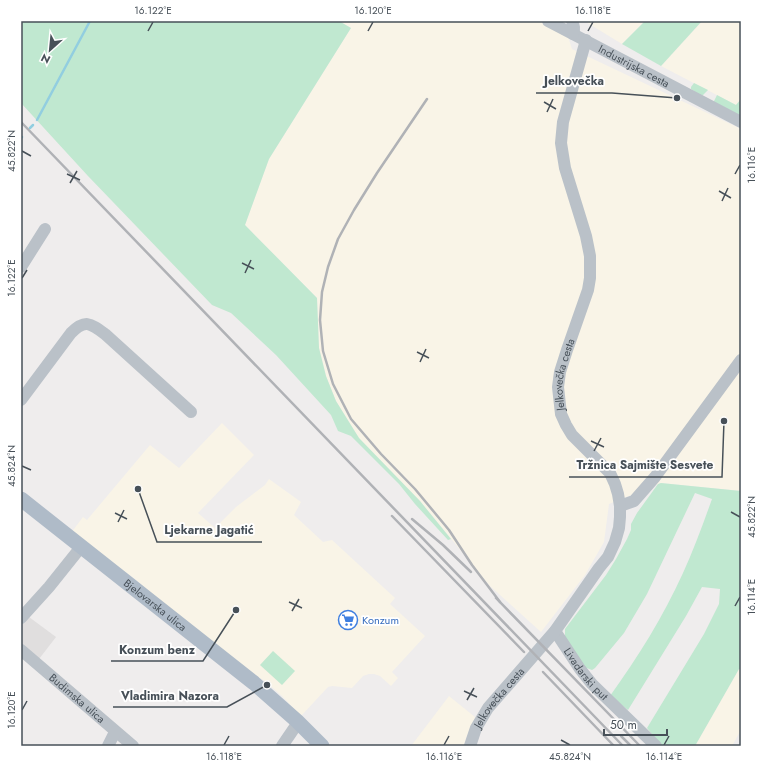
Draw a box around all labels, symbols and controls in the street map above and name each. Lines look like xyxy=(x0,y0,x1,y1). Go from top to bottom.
text: 16.122°E xyxy=(134,3,172,18)
text: 16.120°E xyxy=(354,3,392,18)
text: 16.118°E xyxy=(575,3,611,18)
north arrow xyxy=(30,30,70,70)
street label: Industrijska cesta xyxy=(596,41,672,91)
text: N xyxy=(38,50,53,68)
callout: Jelkovečka xyxy=(536,69,612,93)
text: Jelkovečka xyxy=(542,72,604,90)
text: 45.822°N xyxy=(4,130,19,172)
text: 16.116°E xyxy=(744,147,759,183)
text: 16.122°E xyxy=(4,259,19,297)
street label: Jelkovečka cesta xyxy=(550,336,578,414)
text: 45.824°N xyxy=(4,445,19,487)
callout: Tržnica Sajmište Sesvete xyxy=(569,453,722,477)
text: Tržnica Sajmište Sesvete xyxy=(577,456,713,474)
text: 45.822°N xyxy=(744,496,759,538)
callout: Ljekarne Jagatić xyxy=(157,518,262,542)
text: Ljekarne Jagatić xyxy=(164,521,254,539)
street label: Bjelovarska ulica xyxy=(120,575,190,635)
text: 16.114°E xyxy=(744,579,759,615)
supermarket icon: Konzum xyxy=(337,609,359,631)
place label: Konzum xyxy=(362,612,399,628)
callout: Konzum benz xyxy=(111,637,203,661)
text: Konzum benz xyxy=(119,641,196,659)
street label: Livadarski put xyxy=(560,644,612,704)
street label: Jelkovečka cesta xyxy=(469,664,528,733)
street label: Budimska ulica xyxy=(46,670,109,727)
callout: Vladimira Nazora xyxy=(113,683,227,707)
text: Vladimira Nazora xyxy=(120,687,219,705)
text: 16.120°E xyxy=(4,691,19,729)
scale bar xyxy=(604,711,667,737)
text: 50 m xyxy=(610,716,637,734)
text: 16.118°E xyxy=(206,749,242,764)
text: 16.116°E xyxy=(426,749,462,764)
text: 45.824°N xyxy=(549,749,591,764)
text: 16.114°E xyxy=(646,749,682,764)

